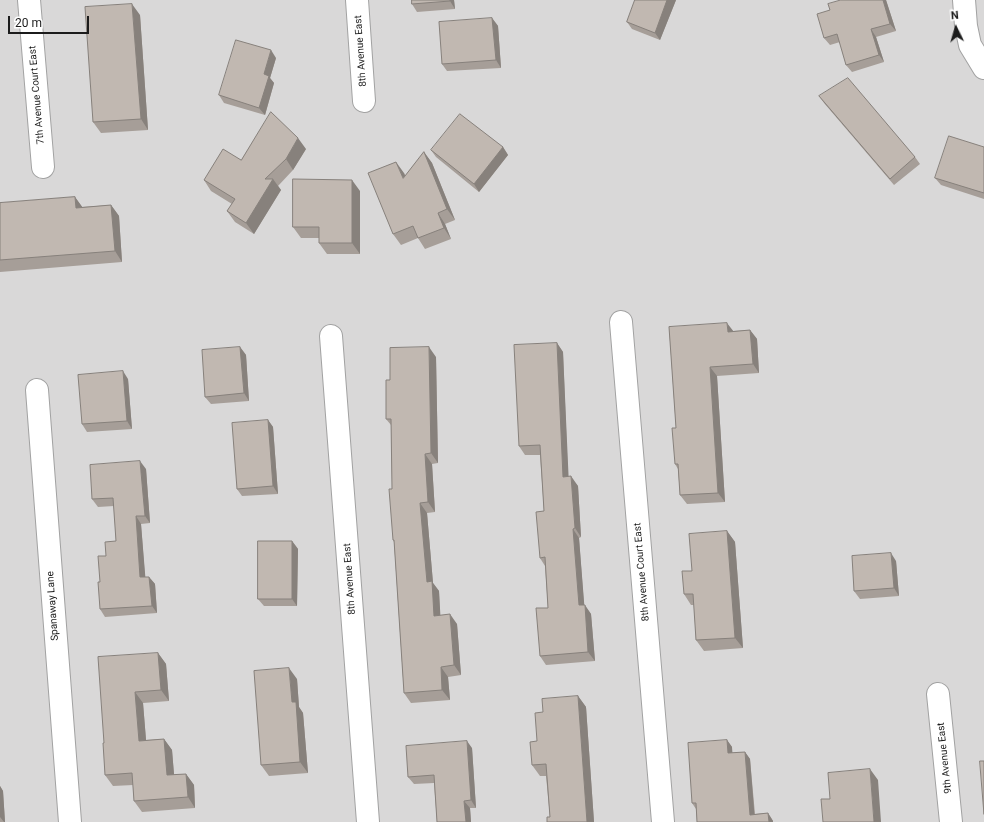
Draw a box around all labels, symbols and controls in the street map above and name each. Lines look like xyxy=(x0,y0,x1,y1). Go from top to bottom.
scale bar xyxy=(10,8,91,34)
north arrow xyxy=(936,8,976,48)
text: N xyxy=(950,9,959,22)
street label: 8th Avenue East xyxy=(353,15,369,87)
text: 20 m xyxy=(15,16,42,30)
street label: 7th Avenue Court East xyxy=(27,45,47,145)
street label: 8th Avenue Court East xyxy=(632,522,652,622)
street label: 8th Avenue East xyxy=(342,543,358,615)
street label: Spanaway Lane xyxy=(45,571,61,641)
street label: 9th Avenue East xyxy=(935,722,955,794)

